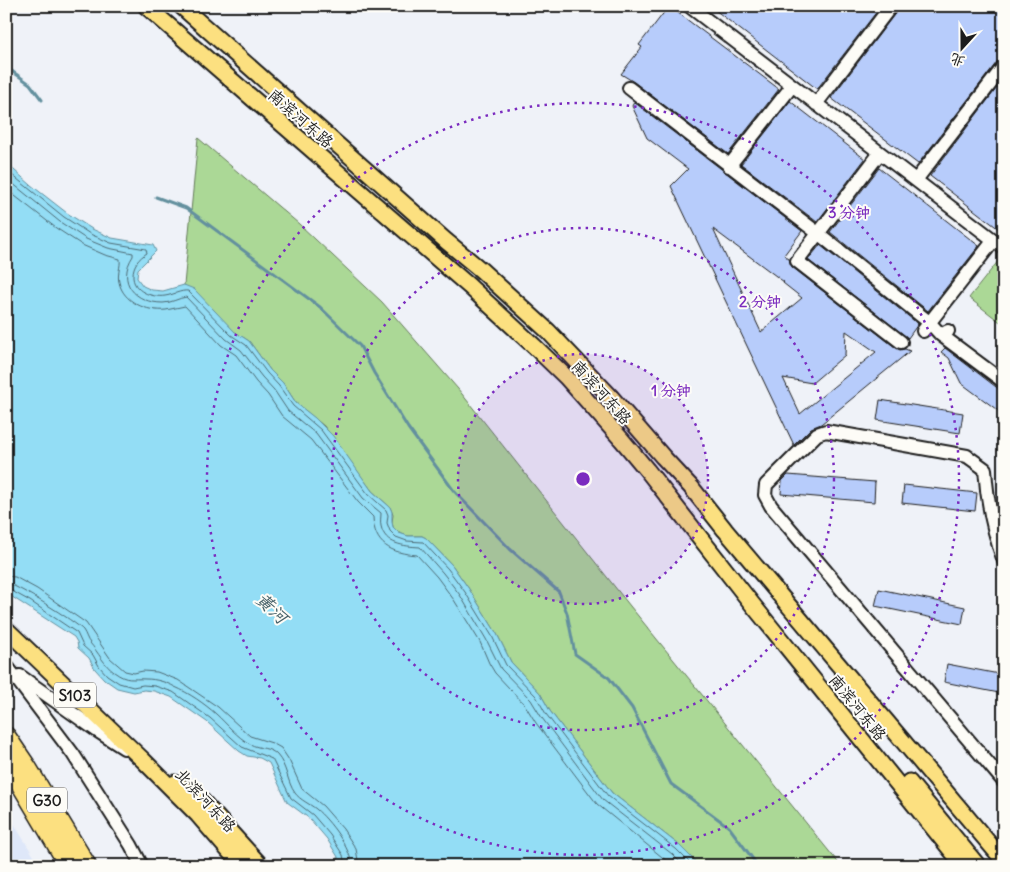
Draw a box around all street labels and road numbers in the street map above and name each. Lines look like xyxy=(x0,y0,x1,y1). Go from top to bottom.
street label: 南滨河东路 xyxy=(264,84,338,152)
street label: 南滨河东路 xyxy=(568,356,636,428)
street label: 南滨河东路 xyxy=(825,670,891,744)
road number: S103 xyxy=(54,682,96,708)
street label: 北滨河东路 xyxy=(171,764,241,836)
road number: G30 xyxy=(27,788,67,812)

